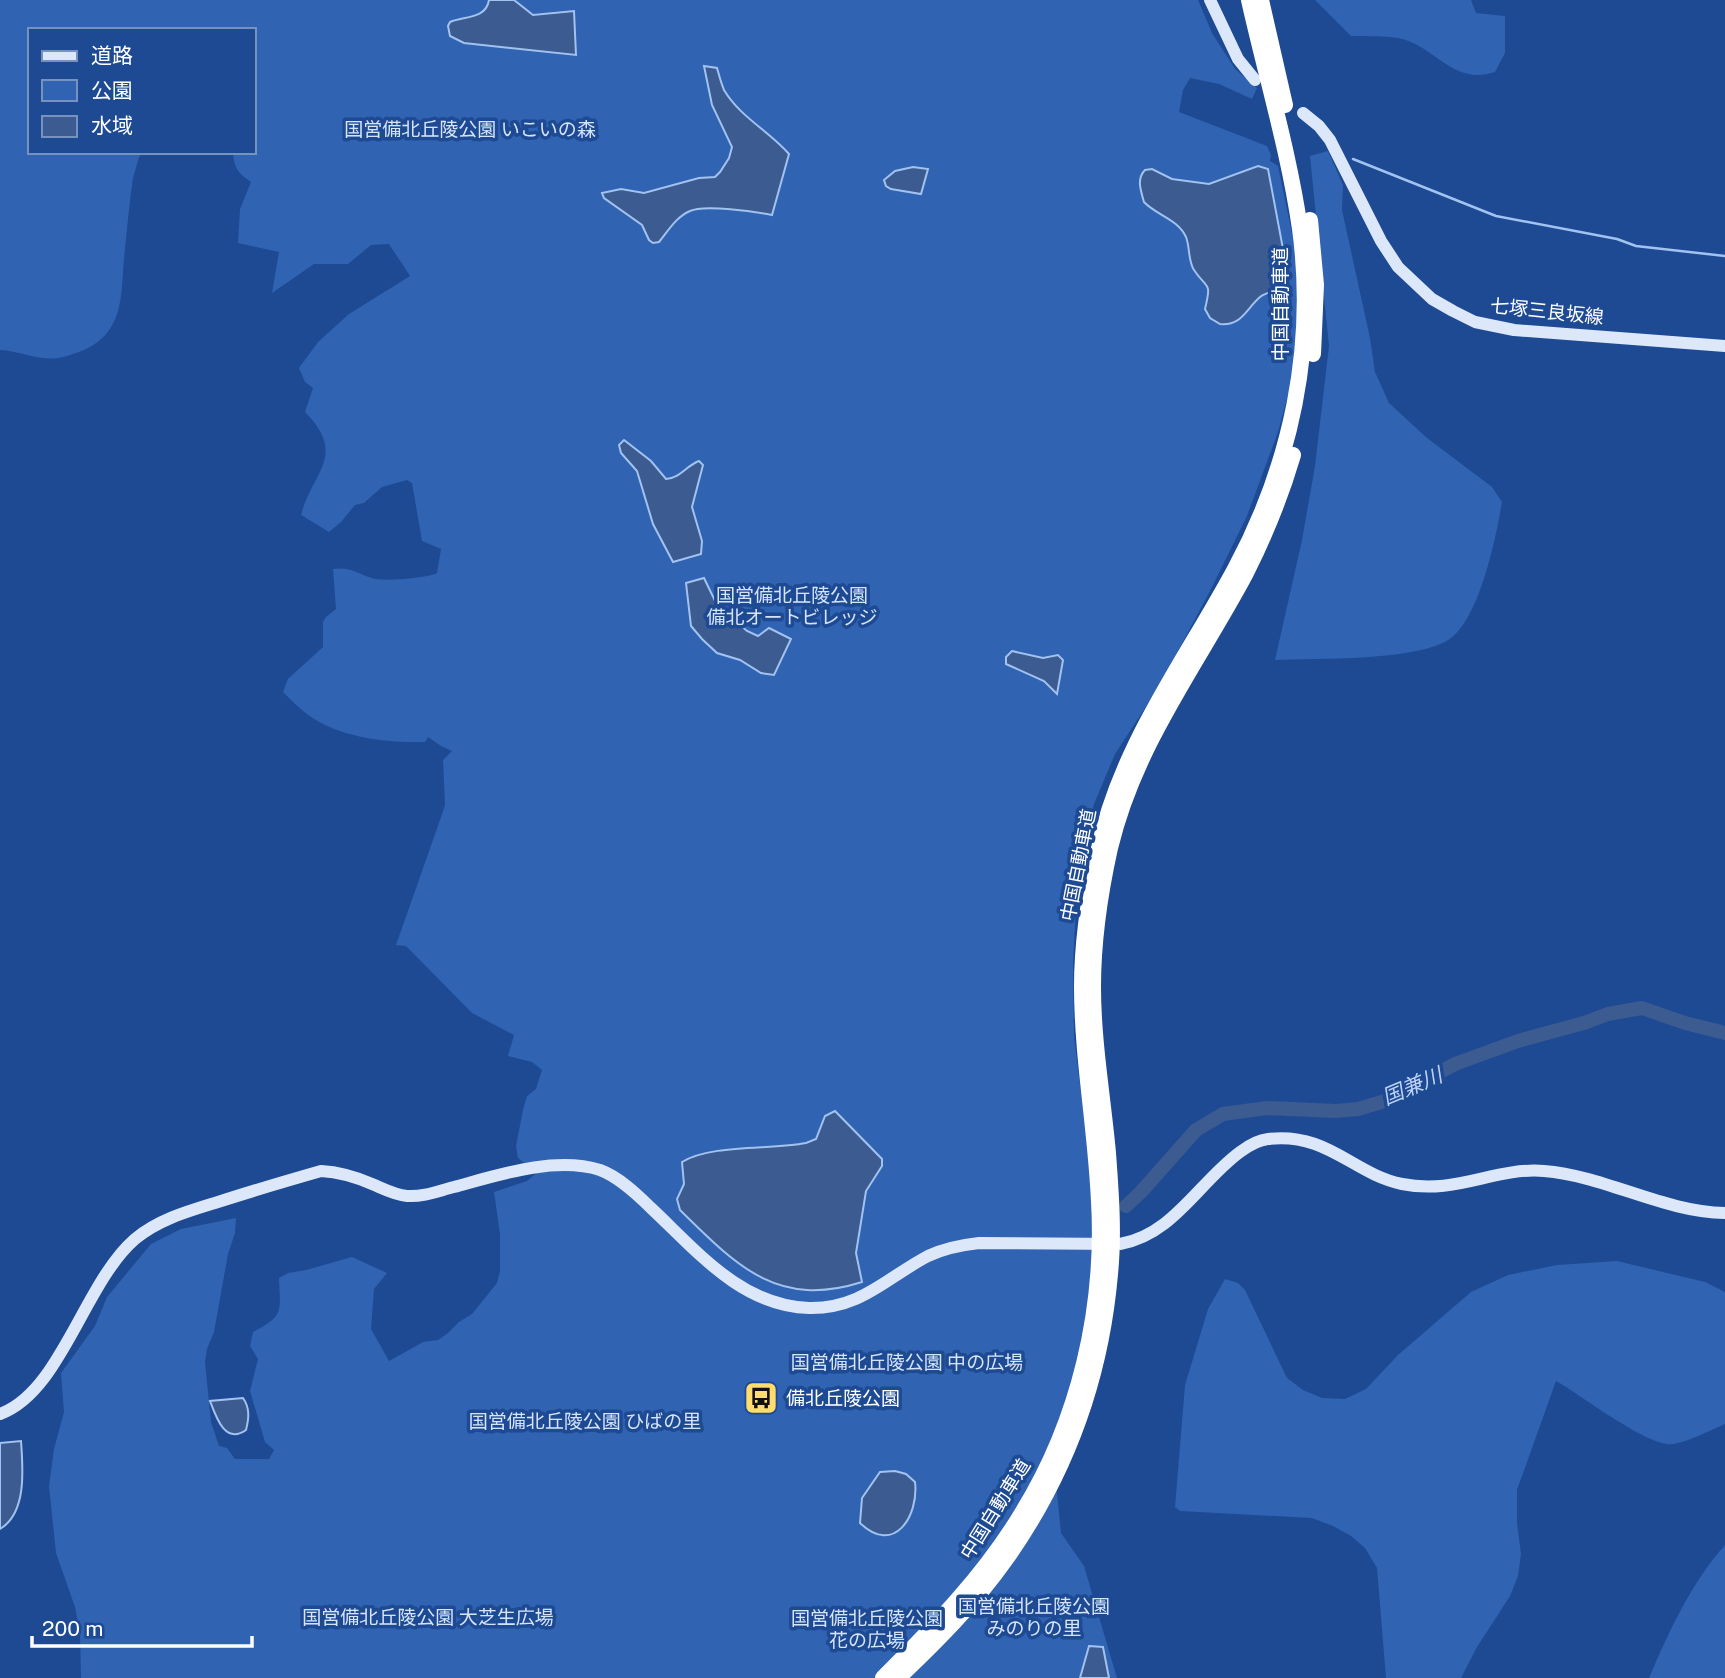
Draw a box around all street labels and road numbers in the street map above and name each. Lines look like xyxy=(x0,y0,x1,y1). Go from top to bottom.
street label: 中国自動車道 xyxy=(1269,247,1291,361)
street label: 七塚三良坂線 xyxy=(1489,294,1605,328)
street label: 中国自動車道 xyxy=(1056,807,1100,923)
street label: 中国自動車道 xyxy=(955,1455,1035,1563)

